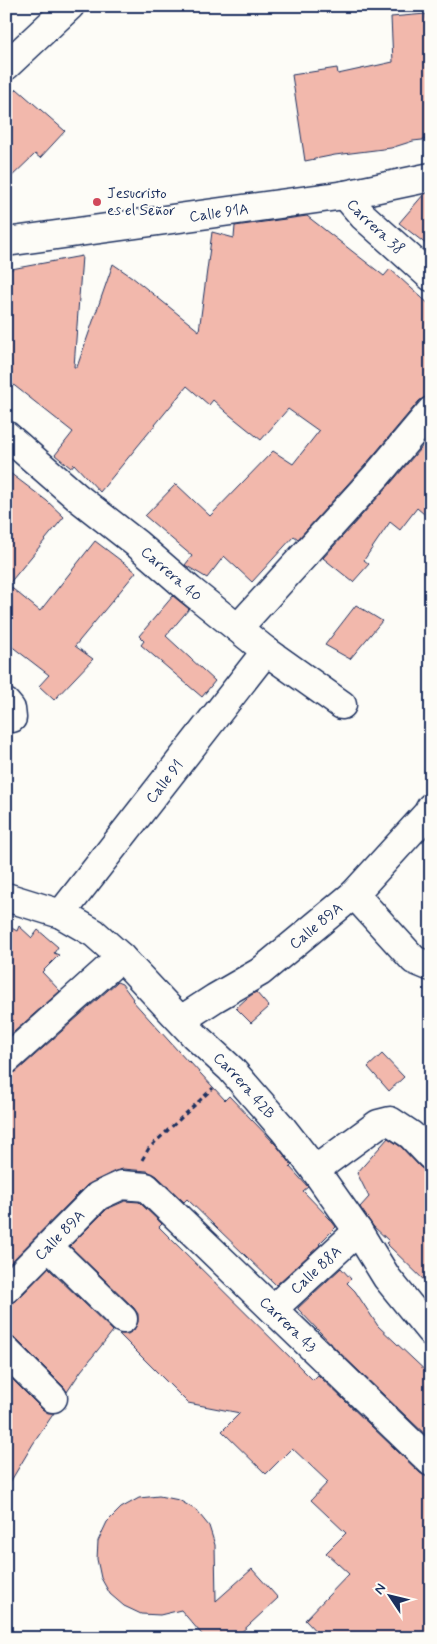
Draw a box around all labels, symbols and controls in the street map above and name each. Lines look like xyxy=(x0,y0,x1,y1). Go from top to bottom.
place label: Jesucristo es el Señor xyxy=(107,184,176,221)
street label: Carrera 38 xyxy=(342,195,408,259)
marker: Jesucristo es el Señor xyxy=(91,196,103,208)
street label: Calle 91A xyxy=(188,199,250,227)
street label: Carrera 40 xyxy=(136,543,206,607)
street label: Calle 91 xyxy=(142,756,188,808)
street label: Calle 89A xyxy=(286,898,347,954)
street label: Carrera 42B xyxy=(208,1048,279,1124)
street label: Calle 89A xyxy=(31,1206,90,1265)
street label: Calle 88A xyxy=(286,1242,346,1299)
street label: Carrera 43 xyxy=(255,1293,321,1357)
north arrow xyxy=(364,1572,414,1622)
text: N xyxy=(370,1580,390,1598)

